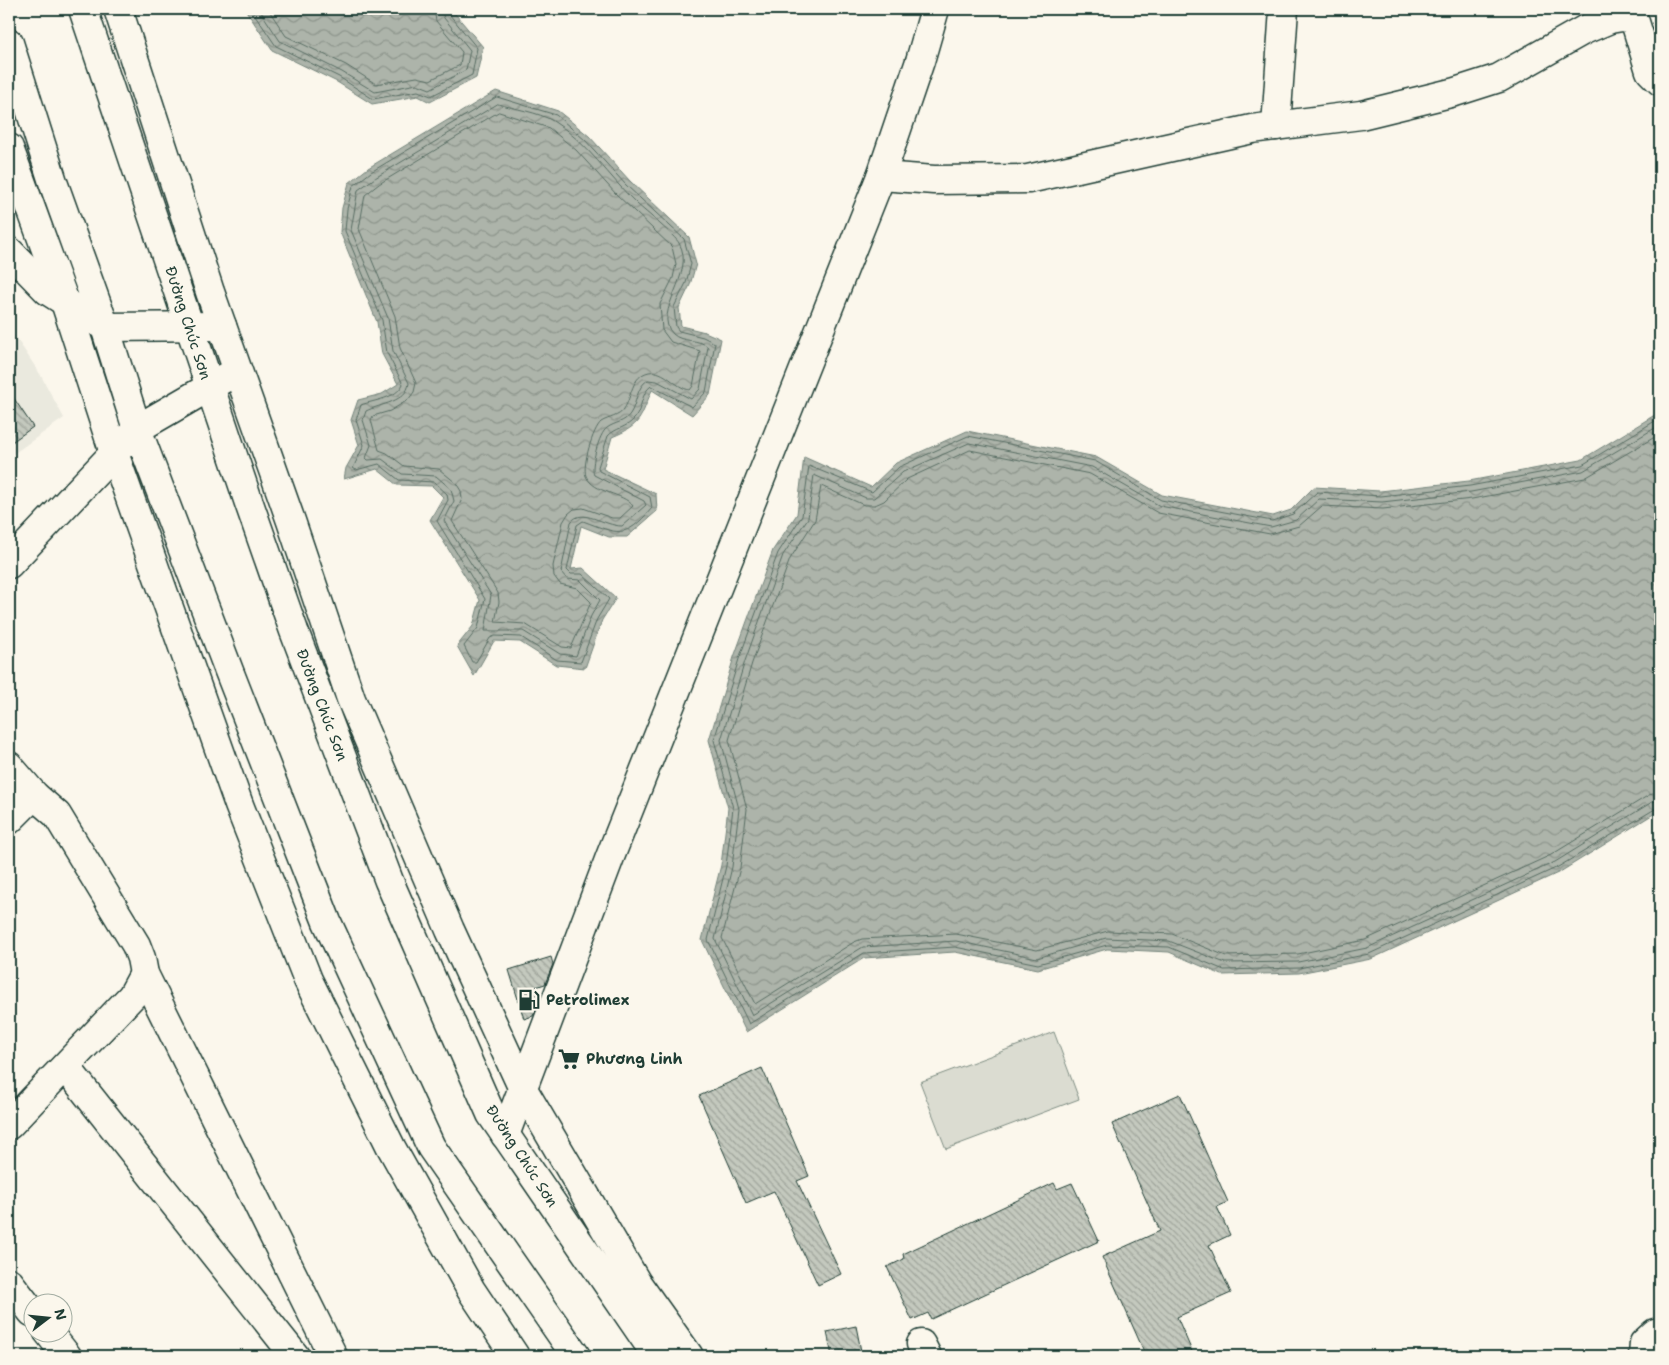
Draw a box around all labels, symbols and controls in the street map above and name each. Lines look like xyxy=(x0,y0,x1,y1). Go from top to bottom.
street label: Đường Chúc Sơn xyxy=(160,264,216,382)
street label: Đường Chúc Sơn xyxy=(291,646,353,764)
fuel station icon: Petrolimex xyxy=(516,987,542,1013)
place label: Petrolimex xyxy=(546,990,630,1010)
supermarket icon: Phương Linh xyxy=(556,1046,582,1072)
place label: Phương Linh xyxy=(586,1049,683,1069)
street label: Đường Chúc Sơn xyxy=(481,1101,563,1211)
north arrow xyxy=(22,1292,72,1342)
text: N xyxy=(50,1307,71,1322)

